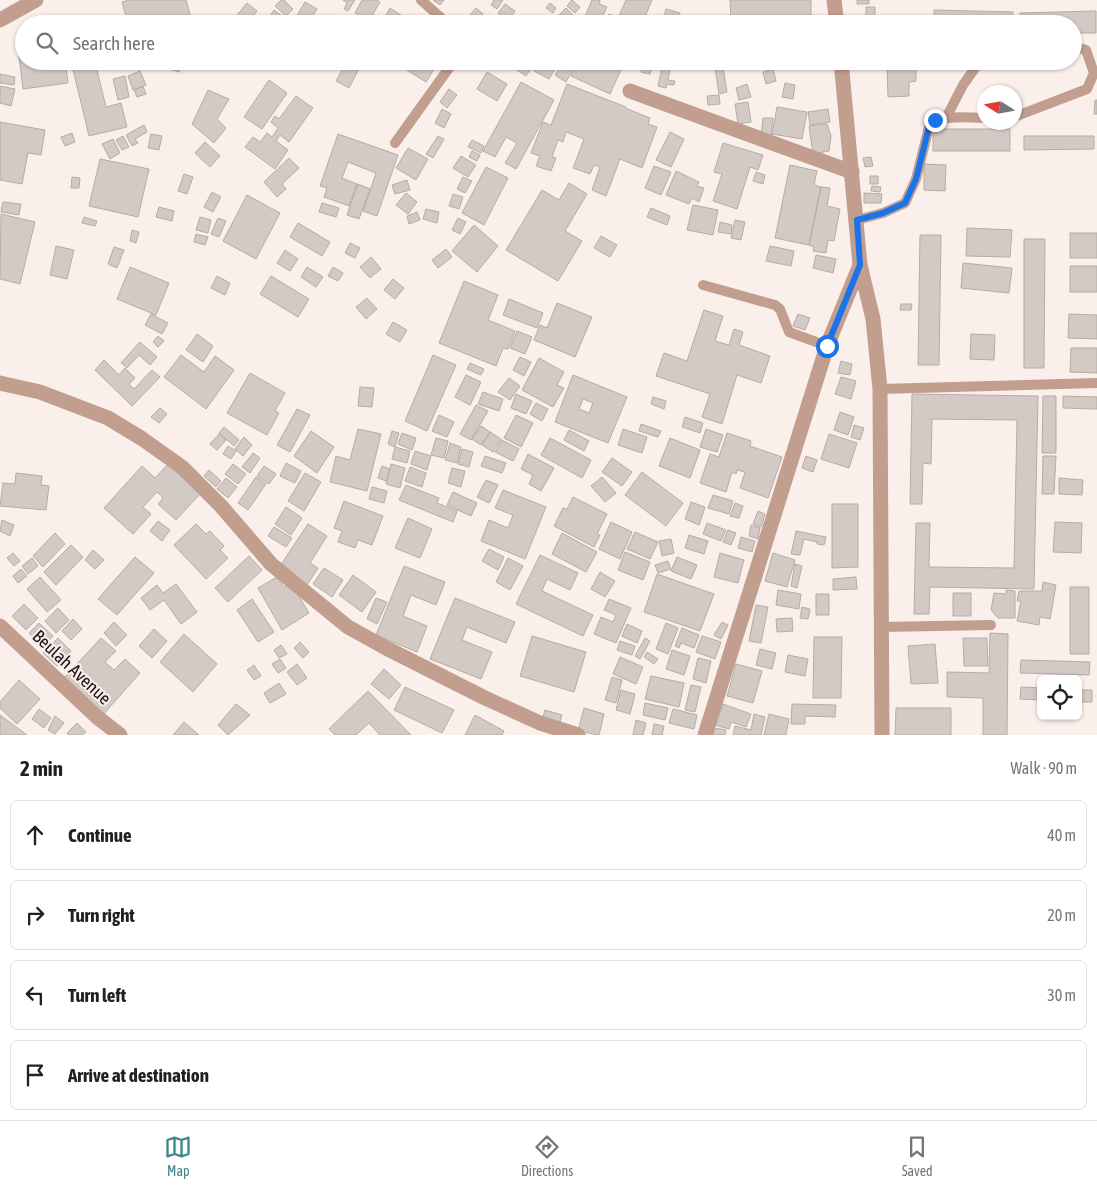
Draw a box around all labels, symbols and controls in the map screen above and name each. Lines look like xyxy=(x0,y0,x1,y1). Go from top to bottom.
search box xyxy=(15,15,1082,70)
icon: search xyxy=(33,29,61,57)
text: Search here xyxy=(73,32,155,54)
north arrow xyxy=(977,85,1022,130)
route end xyxy=(924,109,947,132)
route start xyxy=(816,335,839,358)
street label: Beulah Avenue xyxy=(28,625,116,709)
map controls xyxy=(1037,675,1082,720)
button: locate xyxy=(1037,675,1082,720)
text: 2 min xyxy=(20,756,63,780)
text: Walk · 90 m xyxy=(1011,759,1077,777)
icon: ahead xyxy=(21,821,49,849)
text: Continue xyxy=(68,824,132,846)
text: 40 m xyxy=(1047,826,1076,844)
icon: right xyxy=(21,901,49,929)
text: Turn right xyxy=(68,904,135,926)
text: 20 m xyxy=(1047,906,1076,924)
icon: left xyxy=(21,981,49,1009)
text: Turn left xyxy=(68,984,126,1006)
text: 30 m xyxy=(1047,986,1076,1004)
icon: arrive xyxy=(21,1061,49,1089)
text: Arrive at destination xyxy=(68,1064,209,1086)
tab: Map xyxy=(164,1133,192,1179)
tab: Directions xyxy=(521,1133,573,1179)
tab: Saved xyxy=(902,1133,933,1179)

